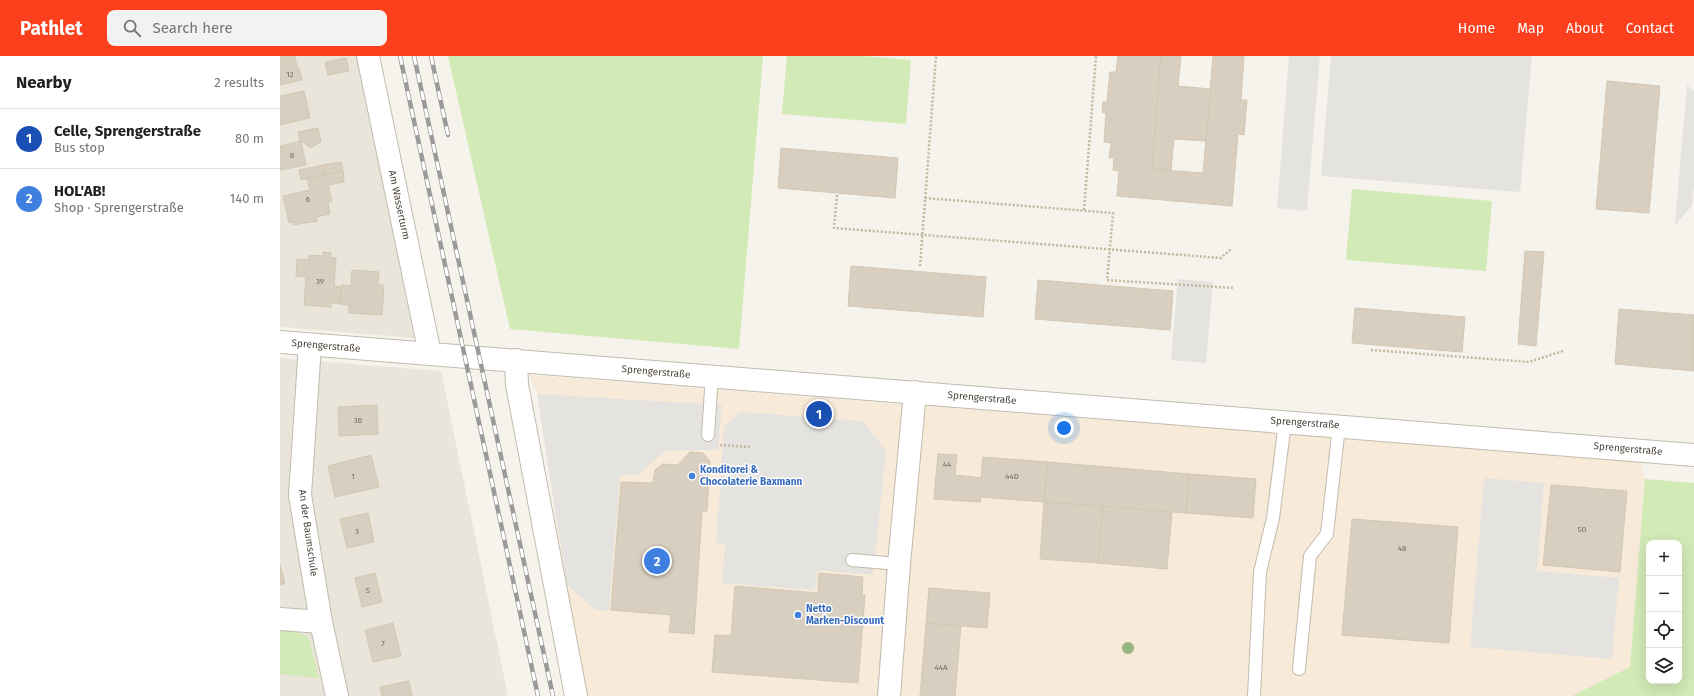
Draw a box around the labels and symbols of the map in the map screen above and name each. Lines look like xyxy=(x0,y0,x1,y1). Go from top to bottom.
house number: 12 xyxy=(286,70,294,79)
house number: 8 xyxy=(290,151,295,160)
street label: Am Wasserturm xyxy=(386,169,412,241)
house number: 6 xyxy=(306,195,310,204)
house number: 39 xyxy=(316,277,324,286)
street label: Sprengerstraße xyxy=(291,337,361,355)
street label: Sprengerstraße xyxy=(621,363,691,381)
street label: Sprengerstraße xyxy=(947,389,1017,407)
pin: 1 xyxy=(806,399,832,429)
street label: Sprengerstraße xyxy=(1270,415,1340,431)
house number: 36 xyxy=(354,416,362,425)
your location xyxy=(1054,418,1074,438)
street label: Sprengerstraße xyxy=(1593,440,1663,458)
house number: 44 xyxy=(943,460,952,469)
place label: Konditorei & Chocolaterie Baxmann xyxy=(700,464,802,488)
marker: Konditorei & Chocolaterie Baxmann xyxy=(687,471,697,481)
house number: 1 xyxy=(351,472,355,481)
house number: 44D xyxy=(1005,472,1019,481)
street label: An der Baumschule xyxy=(296,489,320,577)
house number: 50 xyxy=(1578,525,1587,534)
house number: 3 xyxy=(355,527,359,536)
house number: 48 xyxy=(1398,544,1407,553)
pin: 2 xyxy=(644,546,670,576)
house number: 5 xyxy=(366,586,370,595)
place label: Netto Marken-Discount xyxy=(806,603,884,627)
marker: Netto Marken-Discount xyxy=(793,610,803,620)
house number: 7 xyxy=(381,639,385,648)
house number: 44A xyxy=(934,663,948,672)

